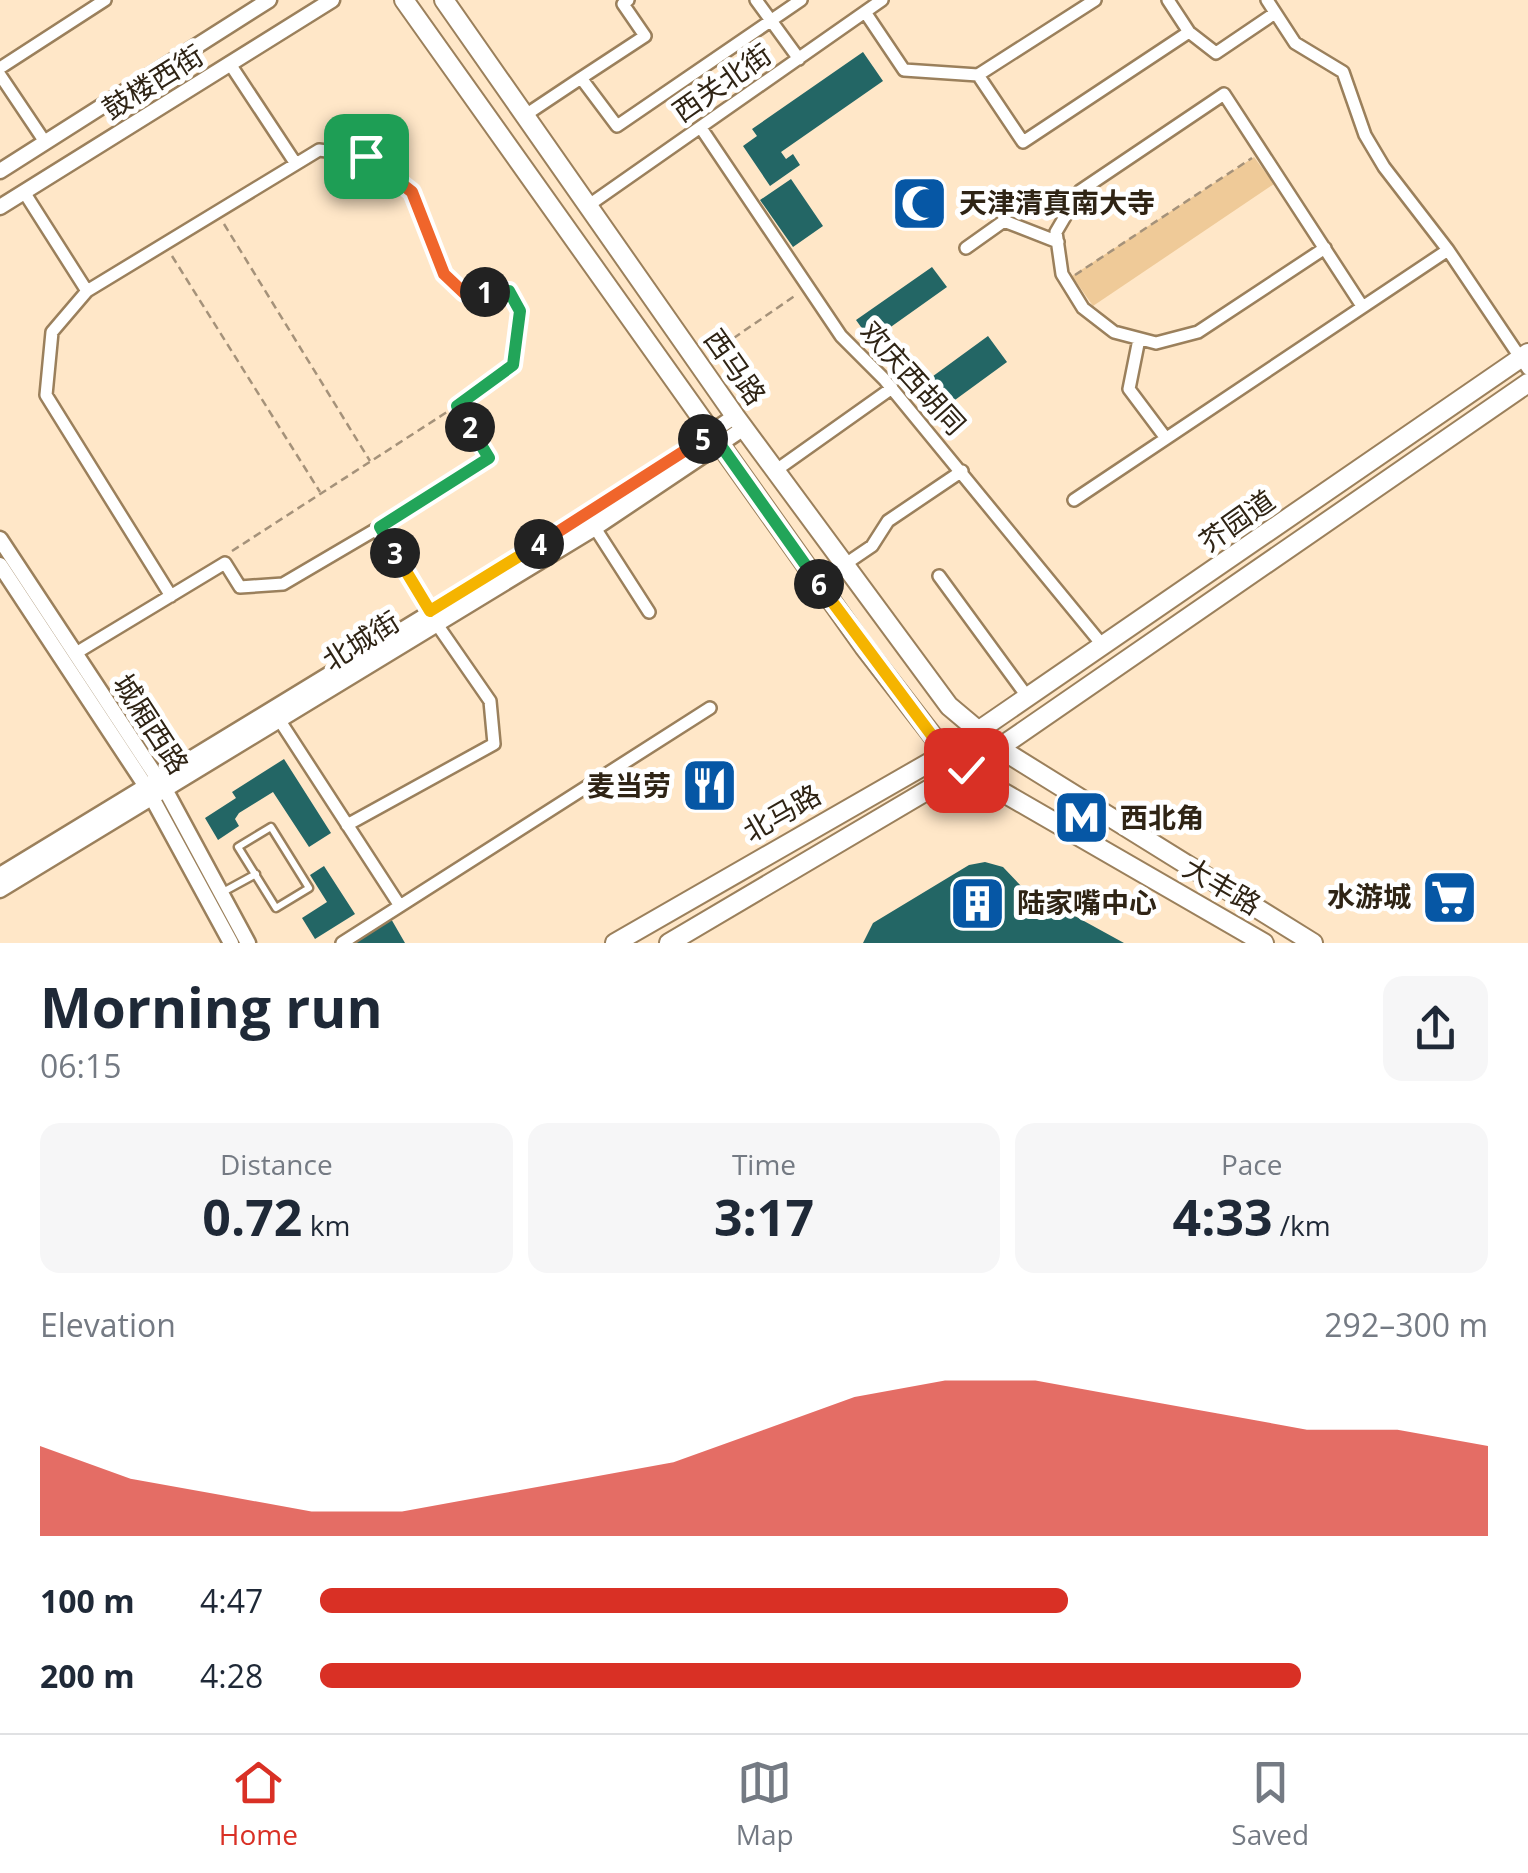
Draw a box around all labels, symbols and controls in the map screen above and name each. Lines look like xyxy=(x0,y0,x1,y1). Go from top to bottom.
street label: 西关北街 xyxy=(665,34,778,130)
street label: 鼓楼西街 xyxy=(95,35,210,127)
pin xyxy=(324,114,409,199)
icon: arrive xyxy=(339,129,394,184)
mosque icon: 天津清真南大寺 xyxy=(890,173,950,233)
place label: 天津清真南大寺 xyxy=(959,183,1155,221)
pin: 1 xyxy=(460,267,510,317)
text: 1 xyxy=(477,273,493,311)
street label: 欢庆西胡同 xyxy=(853,313,975,442)
street label: 西马路 xyxy=(696,321,775,412)
pin: 2 xyxy=(445,402,495,452)
text: 2 xyxy=(462,408,478,446)
pin: 5 xyxy=(678,414,728,464)
text: 5 xyxy=(695,420,711,458)
street label: 芥园道 xyxy=(1191,481,1282,560)
pin: 4 xyxy=(514,519,564,569)
text: 4 xyxy=(531,525,547,563)
pin: 3 xyxy=(370,528,420,578)
text: 3 xyxy=(387,534,403,572)
pin: 6 xyxy=(794,559,844,609)
text: 6 xyxy=(811,565,827,603)
street label: 北城街 xyxy=(315,602,406,679)
street label: 城厢西路 xyxy=(105,666,198,781)
pin xyxy=(924,728,1009,813)
icon: check xyxy=(939,743,994,798)
restaurant icon: 麦当劳 xyxy=(680,756,740,816)
place label: 麦当劳 xyxy=(587,766,671,804)
street label: 北马路 xyxy=(736,775,827,850)
metro station icon: 西北角 xyxy=(1051,788,1111,848)
place label: 西北角 xyxy=(1120,798,1204,836)
street label: 大丰路 xyxy=(1177,848,1268,923)
supermarket icon: 水游城 xyxy=(1420,867,1480,927)
building icon: 陆家嘴中心 xyxy=(948,873,1008,933)
place label: 水游城 xyxy=(1327,877,1411,915)
place label: 陆家嘴中心 xyxy=(1017,883,1157,921)
text: Morning run xyxy=(40,969,383,1044)
button: share xyxy=(1383,976,1488,1081)
text: 06:15 xyxy=(40,1044,122,1087)
text: Distance xyxy=(220,1145,333,1183)
text: Time xyxy=(732,1145,796,1183)
text: Pace xyxy=(1221,1145,1282,1183)
text: 0.72 xyxy=(202,1183,302,1251)
text: 3:17 xyxy=(714,1183,814,1251)
text: 4:33 xyxy=(1173,1183,1273,1251)
text: km xyxy=(302,1206,350,1244)
text: /km xyxy=(1273,1206,1331,1244)
text: Elevation xyxy=(40,1303,176,1346)
text: 292–300 m xyxy=(1324,1303,1488,1346)
text: 100 m xyxy=(40,1579,135,1622)
text: 4:47 xyxy=(200,1579,263,1622)
text: 200 m xyxy=(40,1654,135,1697)
text: 4:28 xyxy=(200,1654,263,1697)
tab: Home xyxy=(219,1755,298,1853)
tab: Map xyxy=(736,1755,794,1853)
tab: Saved xyxy=(1231,1755,1309,1853)

